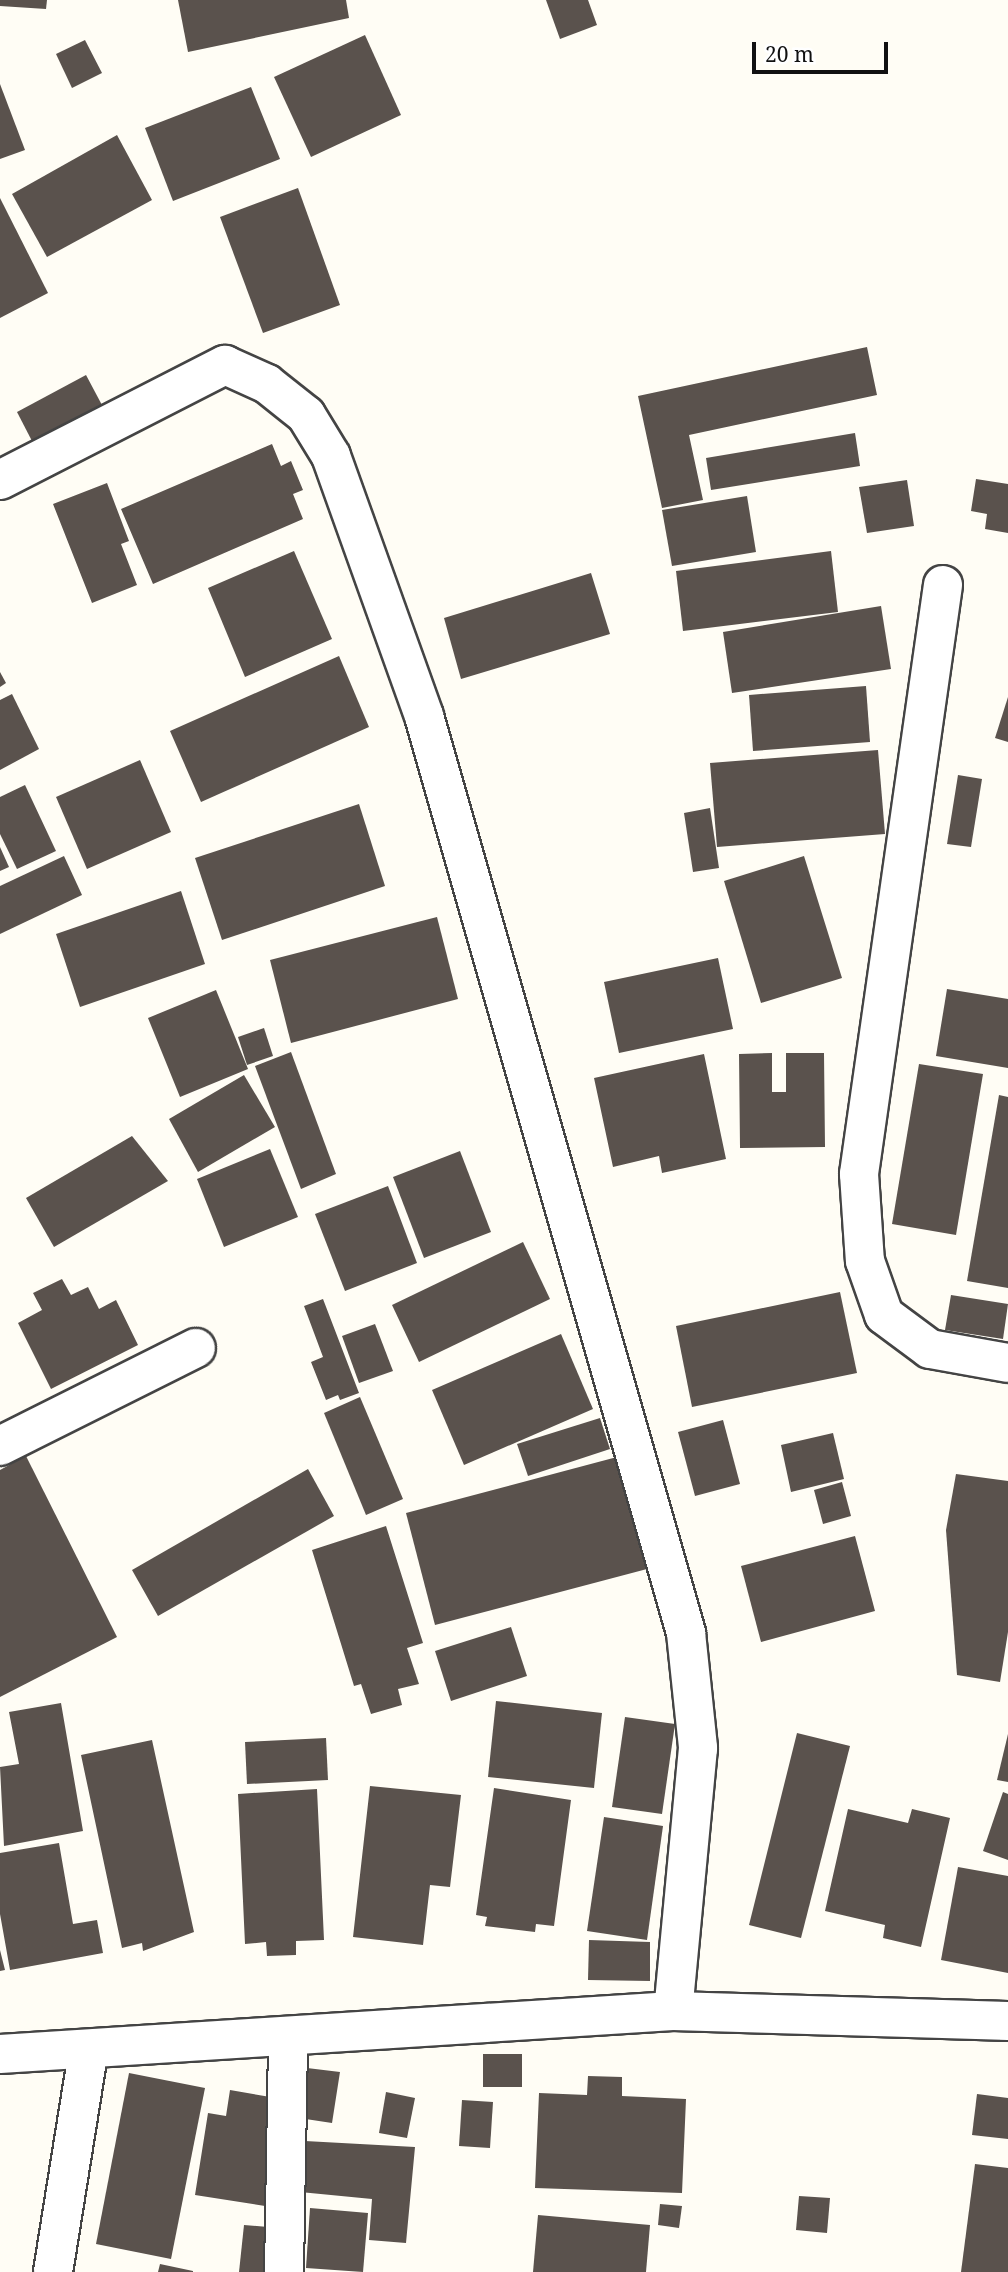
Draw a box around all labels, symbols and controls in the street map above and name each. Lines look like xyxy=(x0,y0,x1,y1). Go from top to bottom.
scale bar xyxy=(756,28,892,72)
text: 20 m xyxy=(765,40,814,68)

